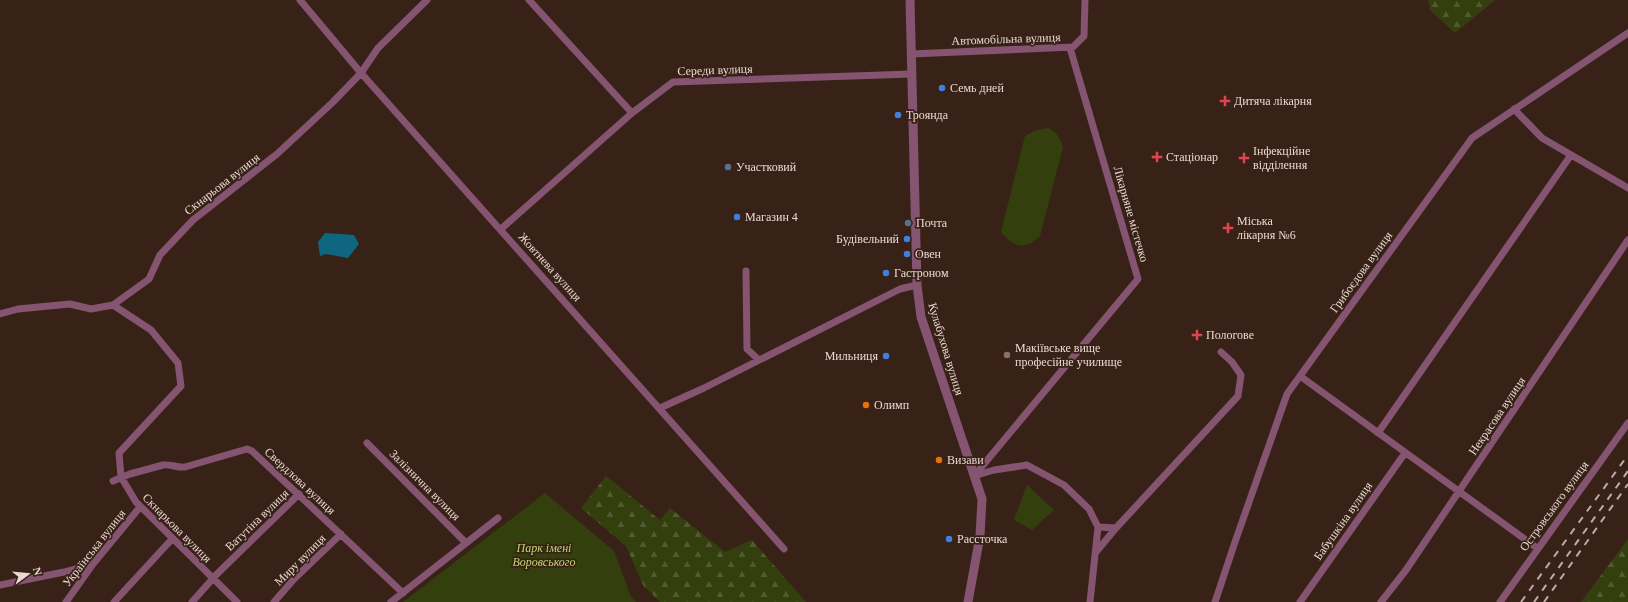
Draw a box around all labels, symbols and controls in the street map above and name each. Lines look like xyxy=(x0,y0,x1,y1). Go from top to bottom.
street label: Автомобільна вулиця xyxy=(951,30,1061,48)
street label: Середи вулиця xyxy=(677,62,753,78)
place label: Семь дней xyxy=(950,81,1004,95)
marker: Семь дней xyxy=(937,83,947,93)
place label: Дитяча лікарня xyxy=(1234,94,1312,108)
marker: Дитяча лікарня xyxy=(1219,95,1231,107)
place label: Троянда xyxy=(906,108,949,122)
marker: Троянда xyxy=(893,110,903,120)
place label: Інфекційне відділення xyxy=(1253,144,1310,172)
street label: Скнарьова вулиця xyxy=(181,150,263,218)
place label: Стаціонар xyxy=(1166,150,1218,164)
marker: Стаціонар xyxy=(1151,151,1163,163)
marker: Інфекційне відділення xyxy=(1238,152,1250,164)
place label: Участковий xyxy=(736,160,797,174)
marker: Участковий xyxy=(723,162,733,172)
street label: Лікарняне містечко xyxy=(1111,165,1151,263)
place label: Магазин 4 xyxy=(745,210,798,224)
marker: Магазин 4 xyxy=(732,212,742,222)
place label: Міська лікарня №6 xyxy=(1237,214,1296,242)
place label: Почта xyxy=(916,216,948,230)
marker: Почта xyxy=(903,218,913,228)
marker: Міська лікарня №6 xyxy=(1222,222,1234,234)
street label: Грибоєдова вулиця xyxy=(1327,228,1395,315)
street label: Жовтнева вулиця xyxy=(516,230,585,305)
place label: Будівельний xyxy=(836,232,900,246)
marker: Будівельний xyxy=(902,234,912,244)
place label: Овен xyxy=(915,247,942,261)
marker: Овен xyxy=(902,249,912,259)
place label: Гастроном xyxy=(894,266,949,280)
marker: Гастроном xyxy=(881,268,891,278)
street label: Кулабухова вулиця xyxy=(925,301,967,397)
place label: Пологове xyxy=(1206,328,1254,342)
marker: Пологове xyxy=(1191,329,1203,341)
place label: Макіївське вище професійне училище xyxy=(1015,341,1122,369)
place label: Мильниця xyxy=(825,349,878,363)
marker: Макіївське вище професійне училище xyxy=(1002,350,1012,360)
marker: Мильниця xyxy=(881,351,891,361)
street label: Некрасова вулиця xyxy=(1466,374,1529,458)
place label: Олимп xyxy=(874,398,910,412)
marker: Олимп xyxy=(861,400,871,410)
street label: Свердлова вулиця xyxy=(262,445,339,518)
street label: Залізнична вулиця xyxy=(387,447,464,524)
place label: Визави xyxy=(947,453,984,467)
marker: Визави xyxy=(934,455,944,465)
street label: Островського вулиця xyxy=(1517,458,1592,554)
street label: Бабушкіна вулиця xyxy=(1311,479,1375,563)
street label: Ватутіна вулиця xyxy=(222,486,292,554)
street label: Скнарьова вулиця xyxy=(140,491,215,566)
street label: Українська вулиця xyxy=(59,506,129,589)
street label: Миру вулиця xyxy=(271,531,329,589)
place label: Рассточка xyxy=(957,532,1008,546)
marker: Рассточка xyxy=(944,534,954,544)
park label: Парк імені Воровського xyxy=(512,541,576,569)
north arrow xyxy=(8,554,48,594)
text: N xyxy=(31,566,44,577)

